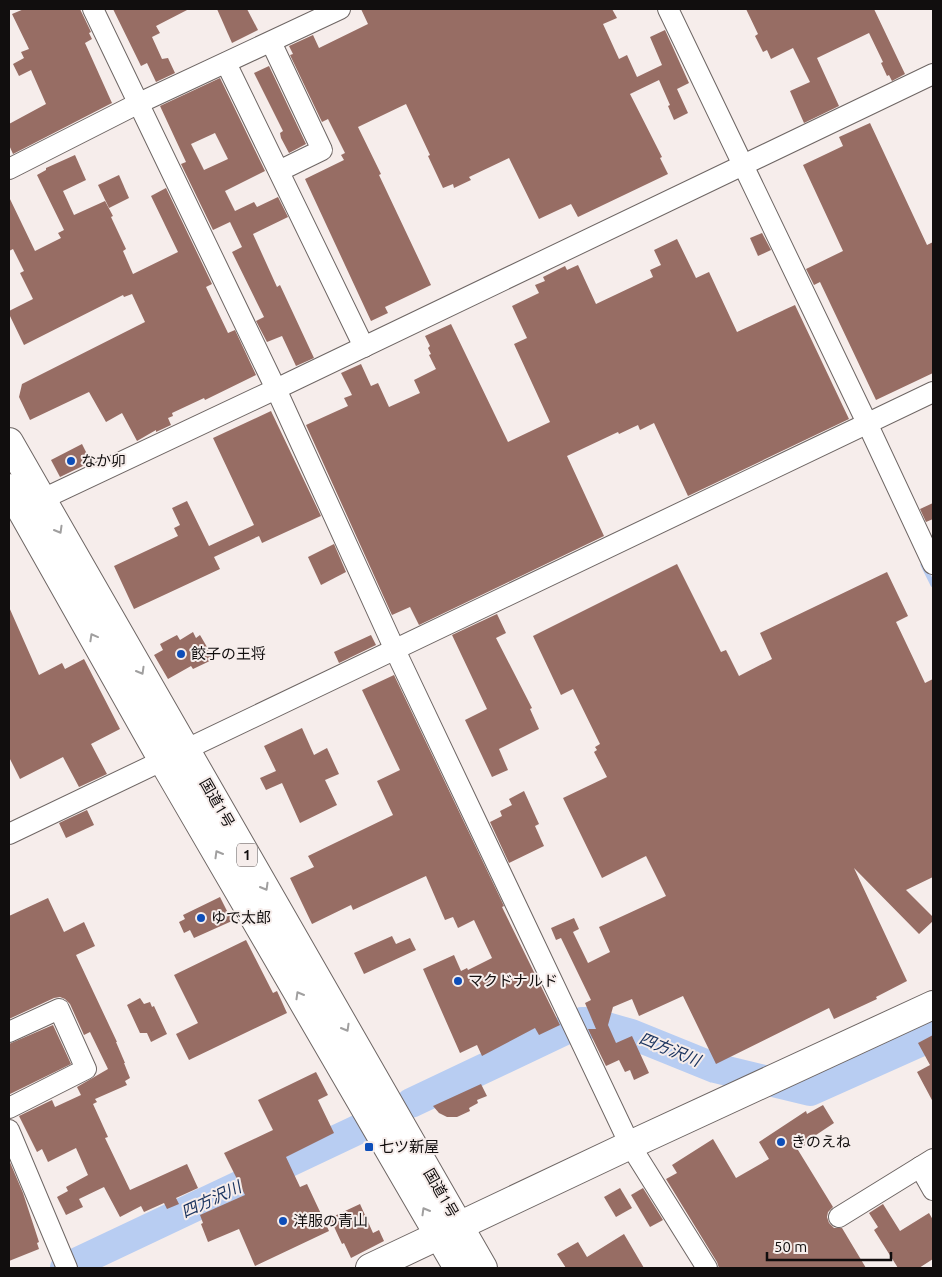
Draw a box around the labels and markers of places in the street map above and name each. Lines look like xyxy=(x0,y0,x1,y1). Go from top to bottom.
place label: なか卯 xyxy=(81,452,126,469)
marker: なか卯 xyxy=(65,455,77,467)
place label: 餃子の王将 xyxy=(191,645,266,662)
marker: 餃子の王将 xyxy=(175,648,187,660)
place label: ゆで太郎 xyxy=(211,909,271,926)
marker: ゆで太郎 xyxy=(195,912,207,924)
place label: マクドナルド xyxy=(468,972,558,989)
marker: マクドナルド xyxy=(452,975,464,987)
place label: きのえね xyxy=(791,1133,851,1150)
marker: きのえね xyxy=(775,1136,787,1148)
place label: 七ツ新屋 xyxy=(379,1138,439,1155)
marker: 七ツ新屋 xyxy=(363,1141,375,1153)
place label: 洋服の青山 xyxy=(293,1212,368,1229)
marker: 洋服の青山 xyxy=(277,1215,289,1227)

